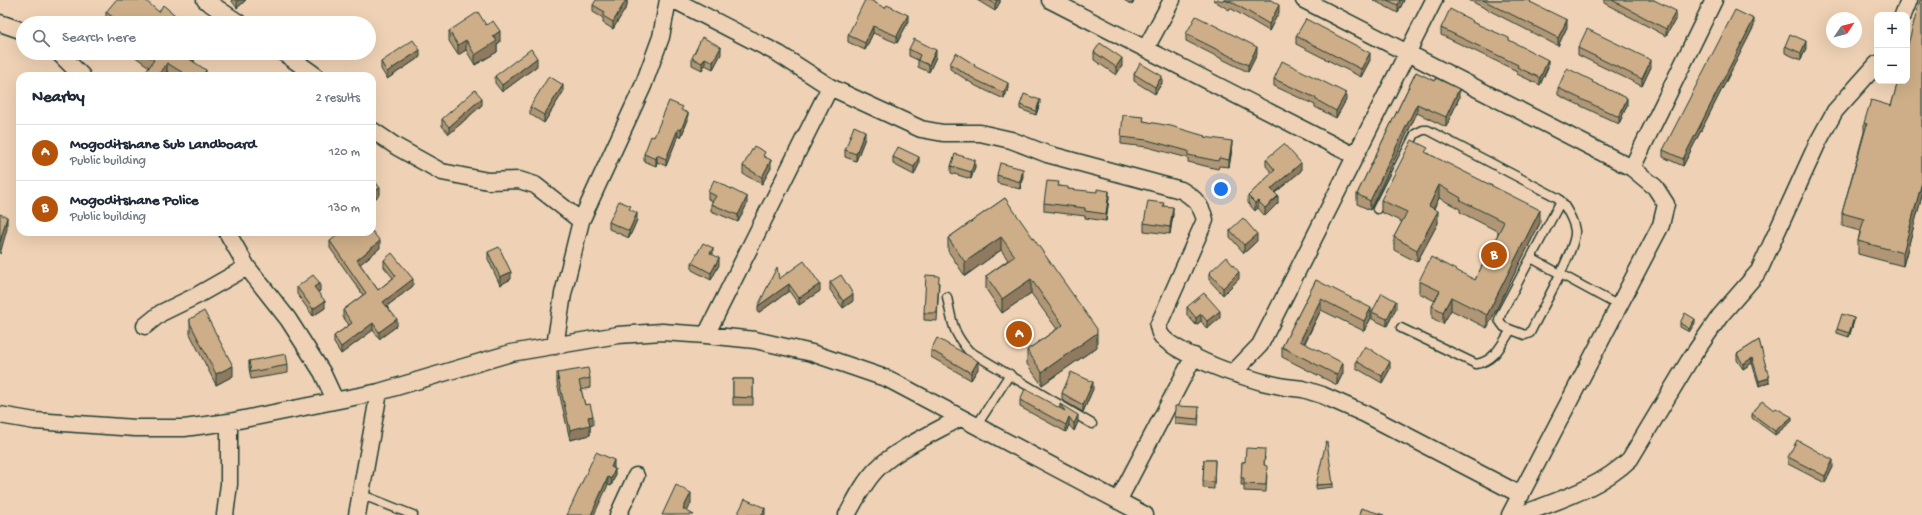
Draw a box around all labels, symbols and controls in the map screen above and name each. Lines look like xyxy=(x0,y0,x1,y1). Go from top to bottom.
north arrow xyxy=(1826,12,1862,48)
map controls xyxy=(1874,12,1910,84)
button: + xyxy=(1874,12,1910,48)
search box xyxy=(16,16,376,60)
icon: search xyxy=(30,27,52,49)
text: Search here xyxy=(62,29,136,47)
button: − xyxy=(1874,48,1910,84)
text: Nearby xyxy=(32,88,85,108)
text: 2 results xyxy=(315,91,360,106)
text: Mogoditshane Sub Landboard xyxy=(70,136,256,154)
text: A xyxy=(41,145,49,160)
text: 120 m xyxy=(329,145,360,160)
text: Public building xyxy=(70,154,146,169)
your location xyxy=(1211,179,1231,199)
text: Mogoditshane Police xyxy=(70,192,198,210)
text: B xyxy=(42,201,48,216)
text: 130 m xyxy=(328,201,360,216)
text: Public building xyxy=(70,210,146,225)
pin: B xyxy=(1481,240,1507,270)
pin: A xyxy=(1006,319,1032,349)

